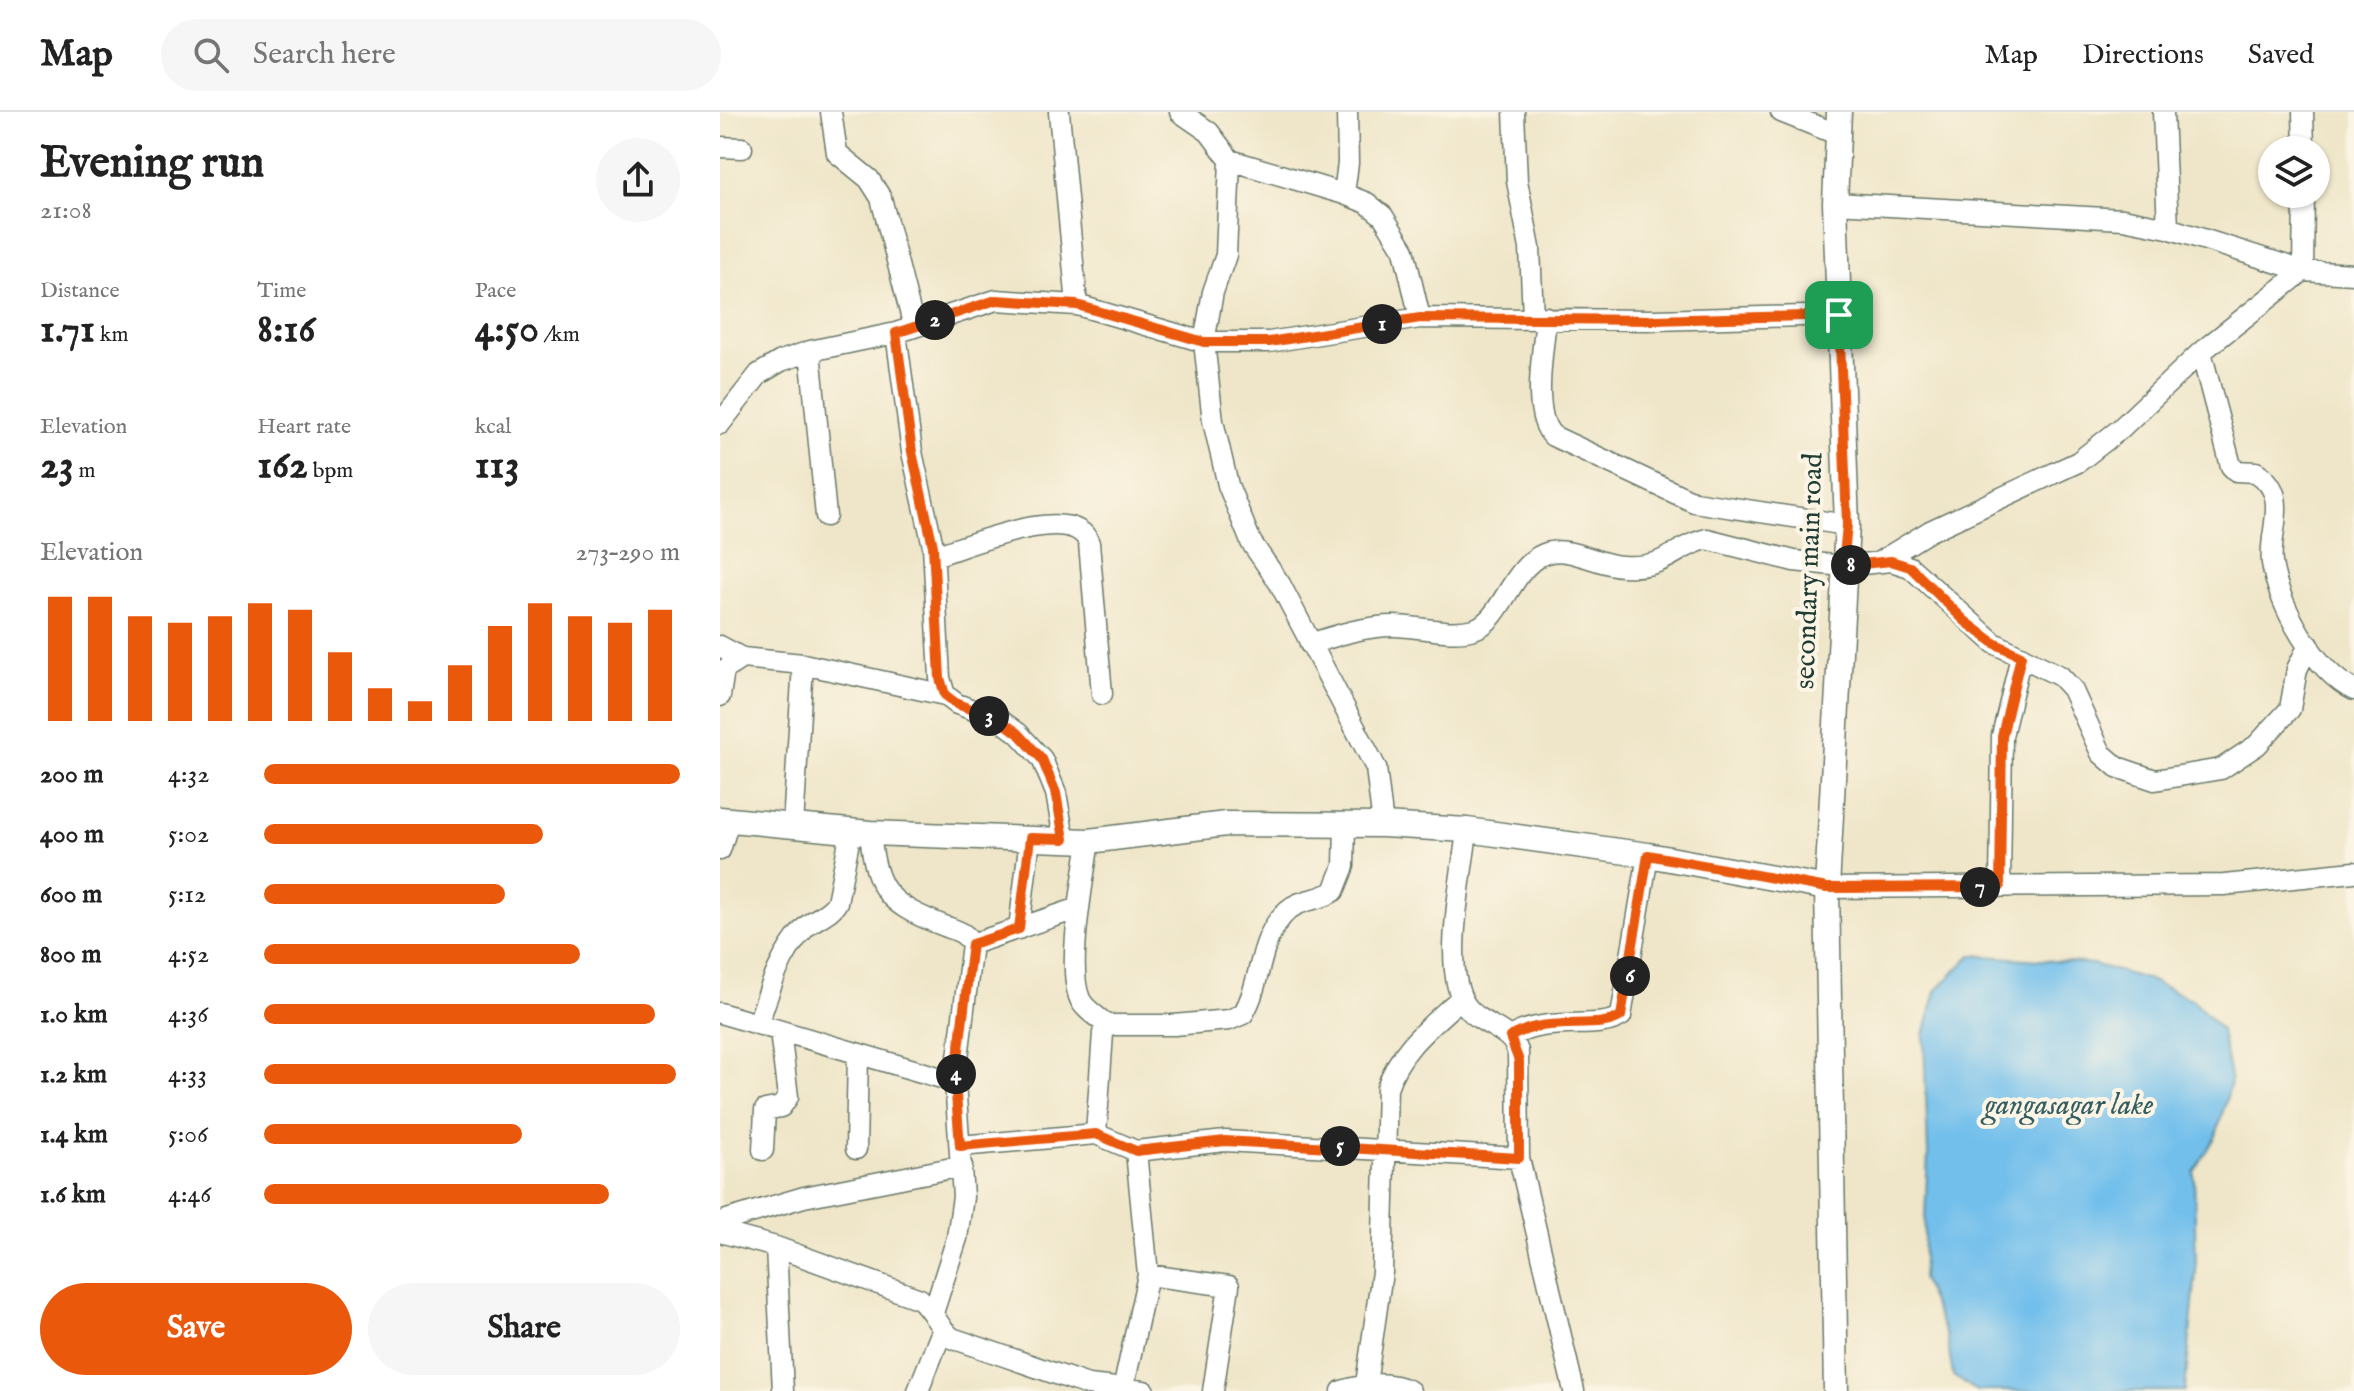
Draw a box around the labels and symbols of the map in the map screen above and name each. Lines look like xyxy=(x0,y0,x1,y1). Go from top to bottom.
pin xyxy=(1805,281,1873,349)
pin: 2 xyxy=(915,300,955,340)
pin: 1 xyxy=(1362,304,1402,344)
street label: secondary main road xyxy=(1788,452,1832,690)
pin: 8 xyxy=(1831,545,1871,585)
pin: 3 xyxy=(969,696,1009,736)
pin: 7 xyxy=(1960,867,2000,907)
pin: 6 xyxy=(1610,956,1650,996)
pin: 4 xyxy=(936,1054,976,1094)
water label: gangasagar lake xyxy=(1980,1087,2153,1125)
pin: 5 xyxy=(1320,1126,1360,1166)

